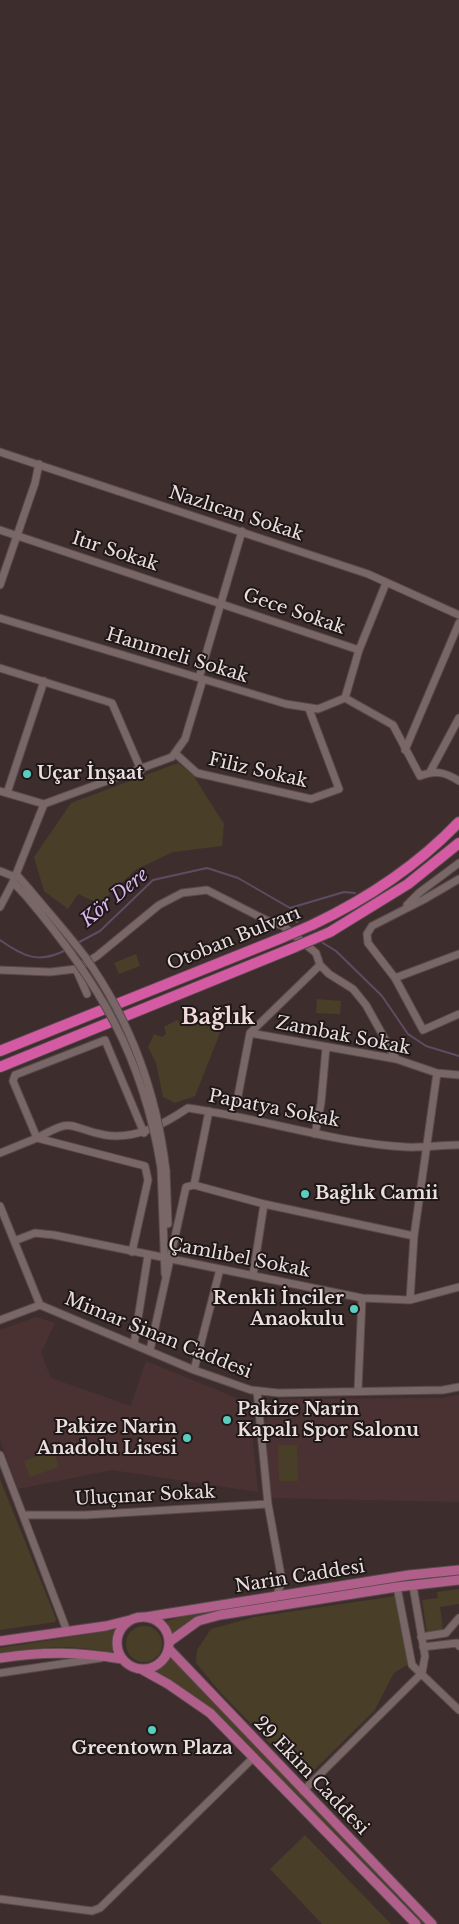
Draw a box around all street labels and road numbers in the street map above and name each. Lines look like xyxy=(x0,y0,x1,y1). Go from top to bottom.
street label: Nazlıcan Sokak xyxy=(166,482,306,546)
street label: Itır Sokak xyxy=(69,528,161,576)
street label: Gece Sokak xyxy=(240,584,348,640)
street label: Hanımeli Sokak xyxy=(103,624,251,688)
street label: Filiz Sokak xyxy=(206,749,310,793)
street label: Otoban Bulvarı xyxy=(164,902,304,976)
street label: Zambak Sokak xyxy=(274,1012,412,1060)
street label: Papatya Sokak xyxy=(207,1086,341,1132)
street label: Çamlıbel Sokak xyxy=(166,1234,312,1282)
street label: Mimar Sinan Caddesi xyxy=(61,1289,255,1383)
street label: Uluçınar Sokak xyxy=(74,1482,216,1510)
street label: Narin Caddesi xyxy=(234,1556,366,1598)
street label: 29 Ekim Caddesi xyxy=(249,1712,373,1840)

